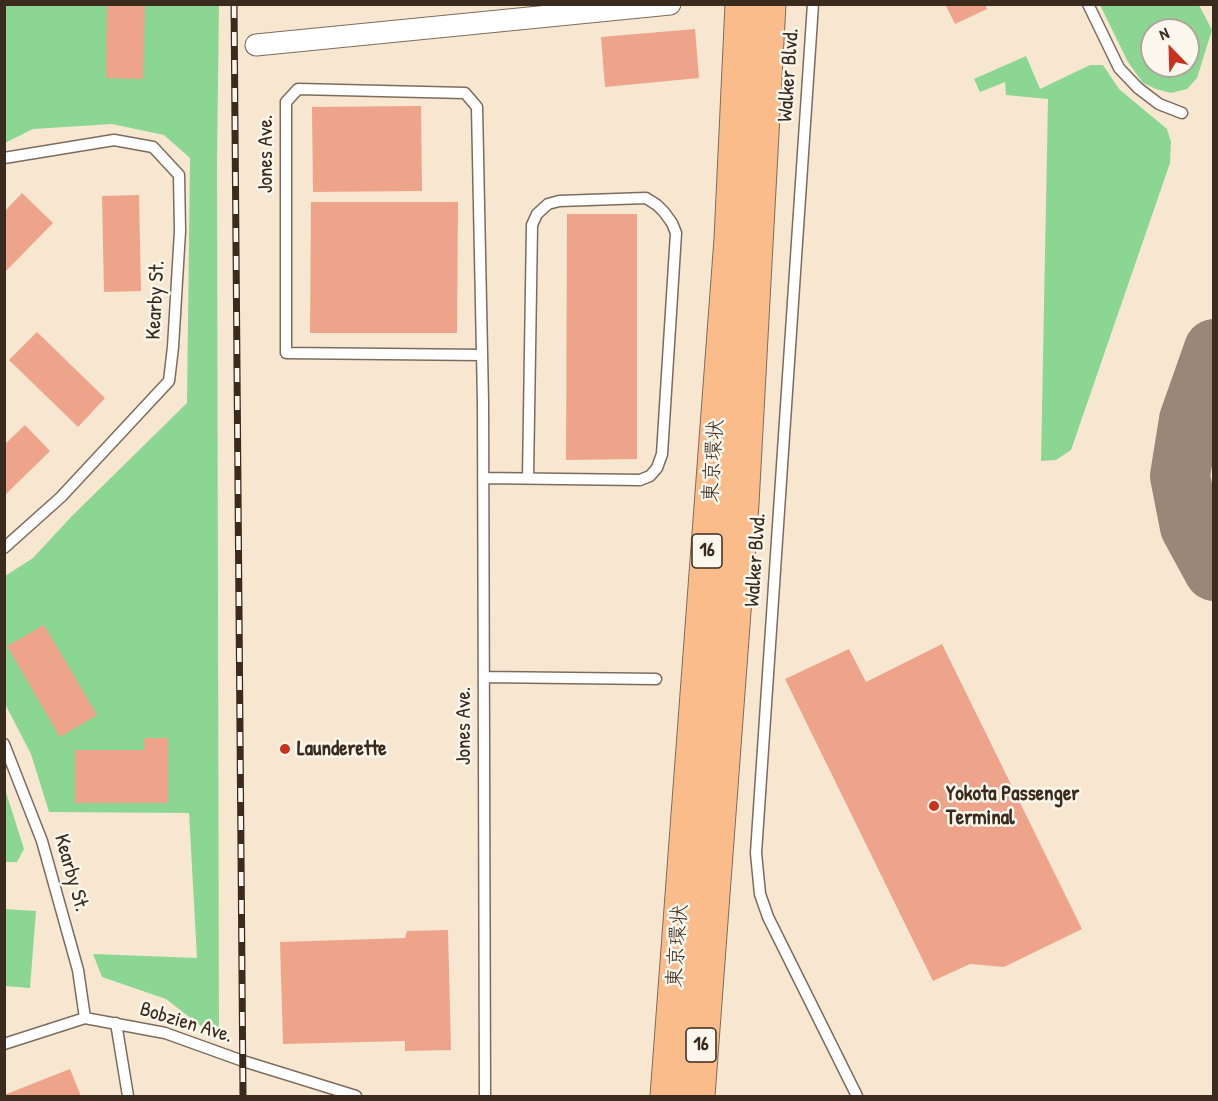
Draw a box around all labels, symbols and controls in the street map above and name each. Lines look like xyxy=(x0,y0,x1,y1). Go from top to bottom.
north arrow xyxy=(1140,18,1200,78)
text: N xyxy=(1156,21,1172,45)
street label: Walker Blvd. xyxy=(773,27,805,123)
street label: Jones Ave. xyxy=(253,115,279,193)
street label: Kearby St. xyxy=(141,260,171,340)
street label: 東京環状 xyxy=(699,418,729,504)
street label: Walker Blvd. xyxy=(740,512,772,608)
road number: 16 xyxy=(692,534,722,568)
street label: Jones Ave. xyxy=(451,687,477,765)
place label: Launderette xyxy=(297,736,387,762)
marker: Launderette xyxy=(278,742,292,756)
place label: Yokota Passenger Terminal xyxy=(946,781,1079,831)
marker: Yokota Passenger Terminal xyxy=(927,799,941,813)
street label: Kearby St. xyxy=(48,831,94,915)
street label: 東京環状 xyxy=(663,903,693,989)
street label: Bobzien Ave. xyxy=(137,997,235,1049)
road number: 16 xyxy=(686,1028,716,1062)

